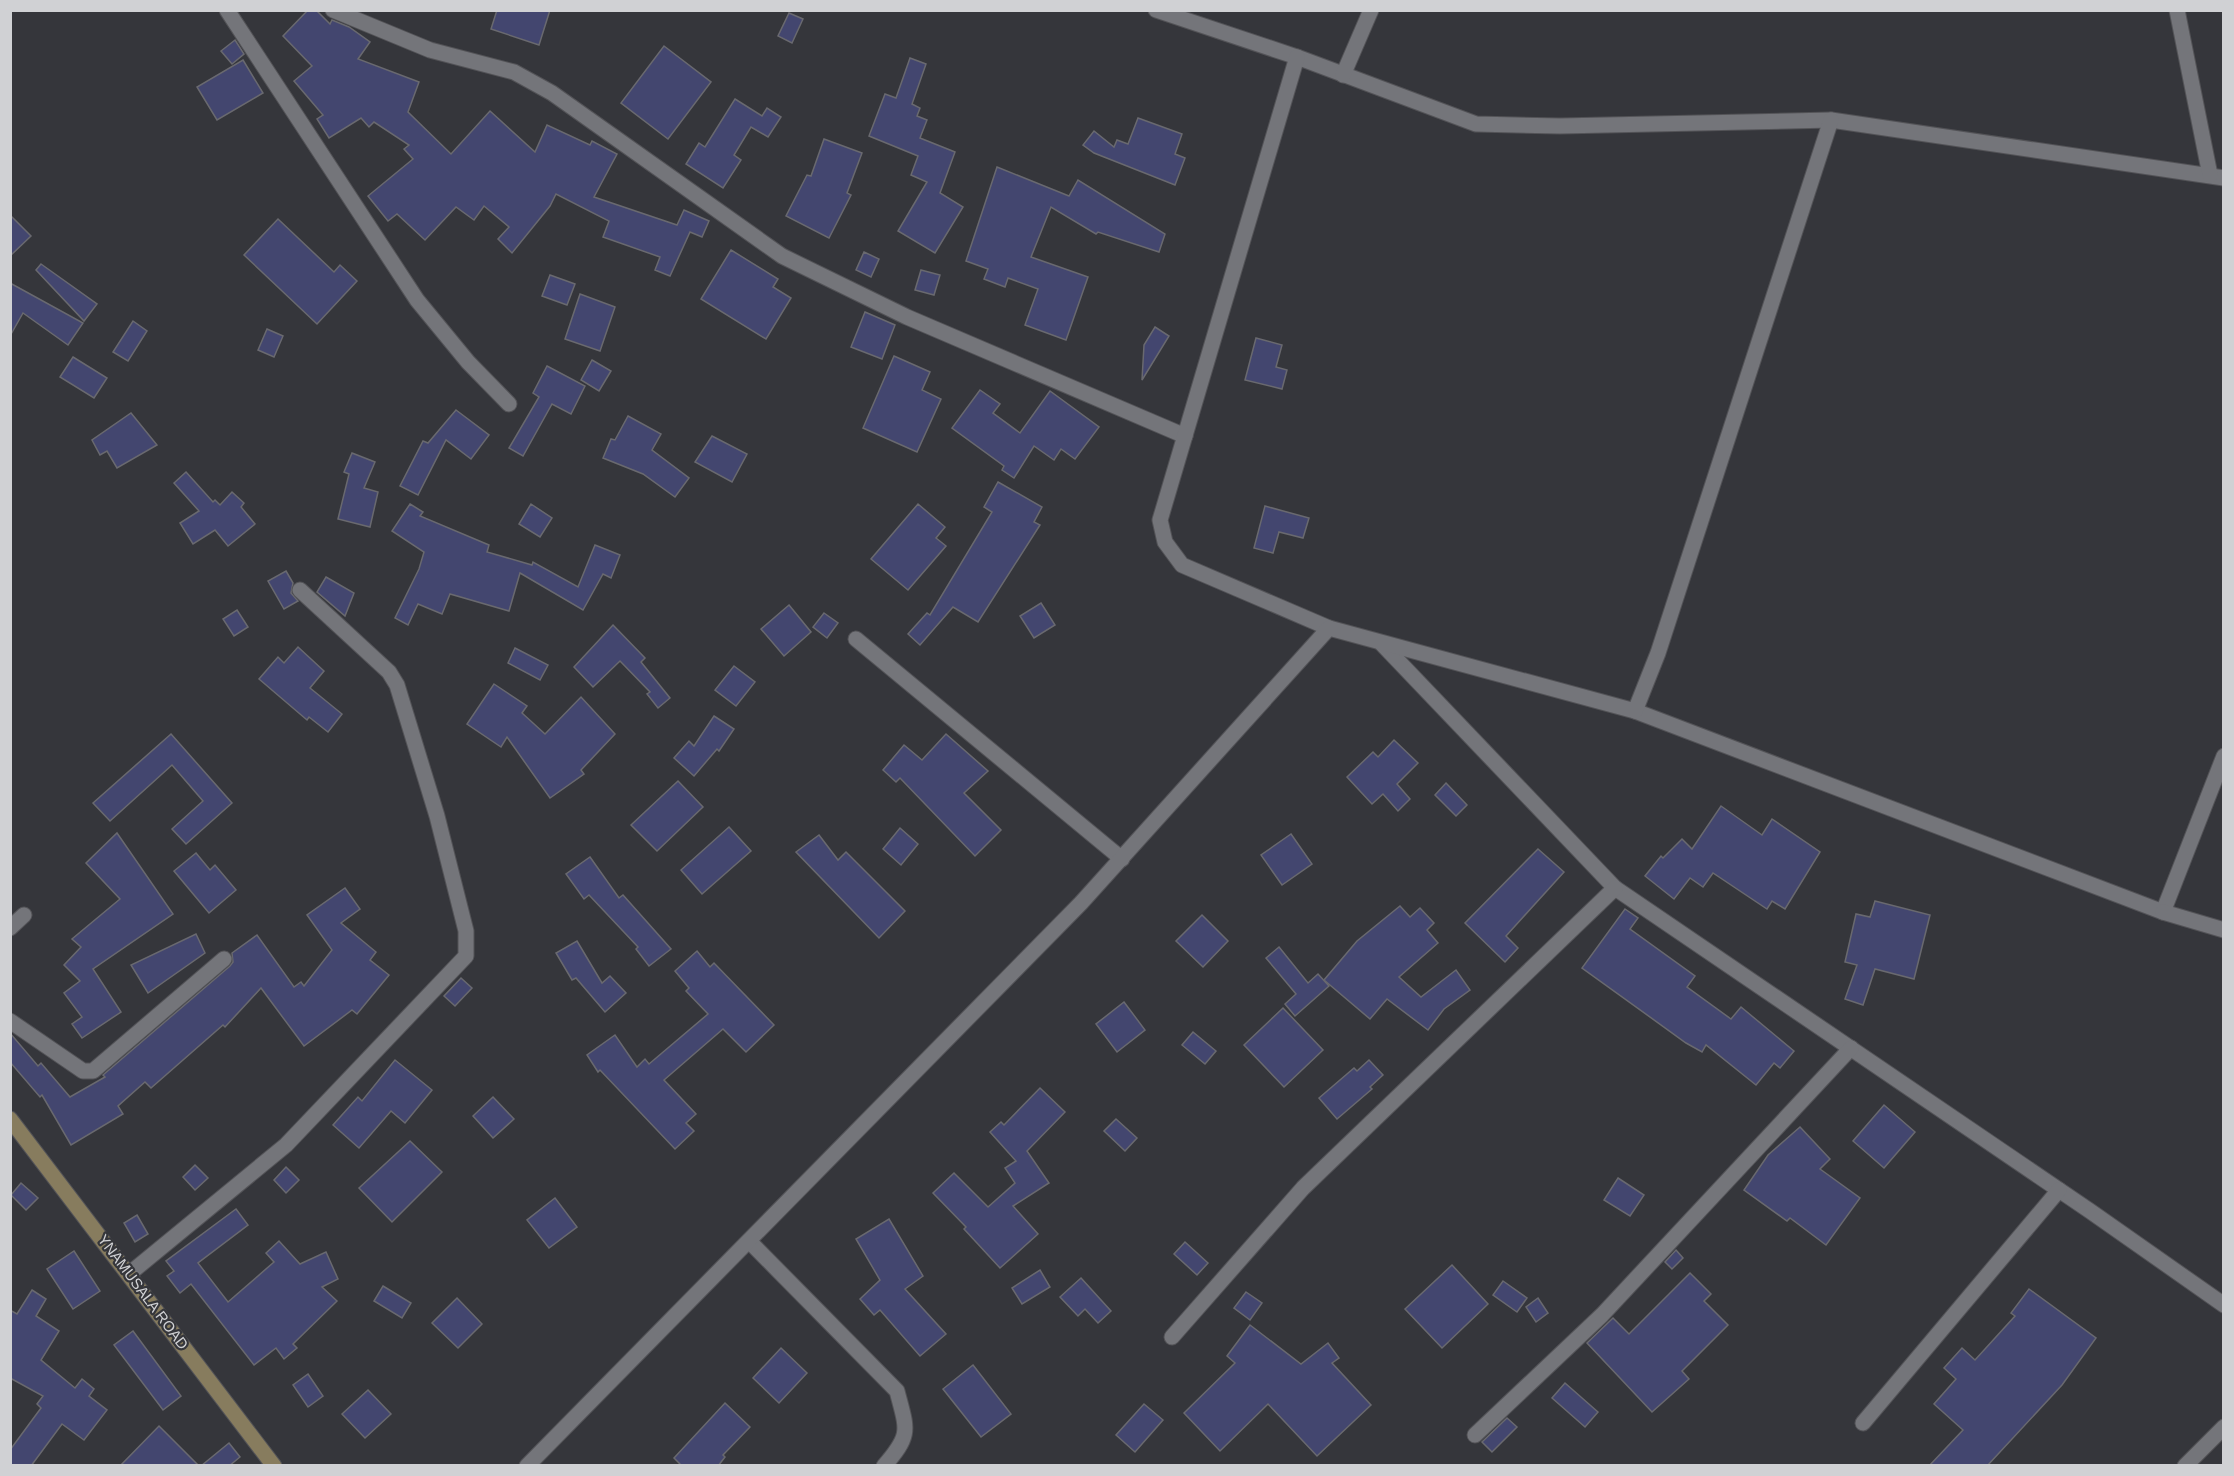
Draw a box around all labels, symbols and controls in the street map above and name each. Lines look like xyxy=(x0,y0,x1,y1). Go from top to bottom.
street label: YNAMUSALA ROAD xyxy=(95,1231,192,1353)

